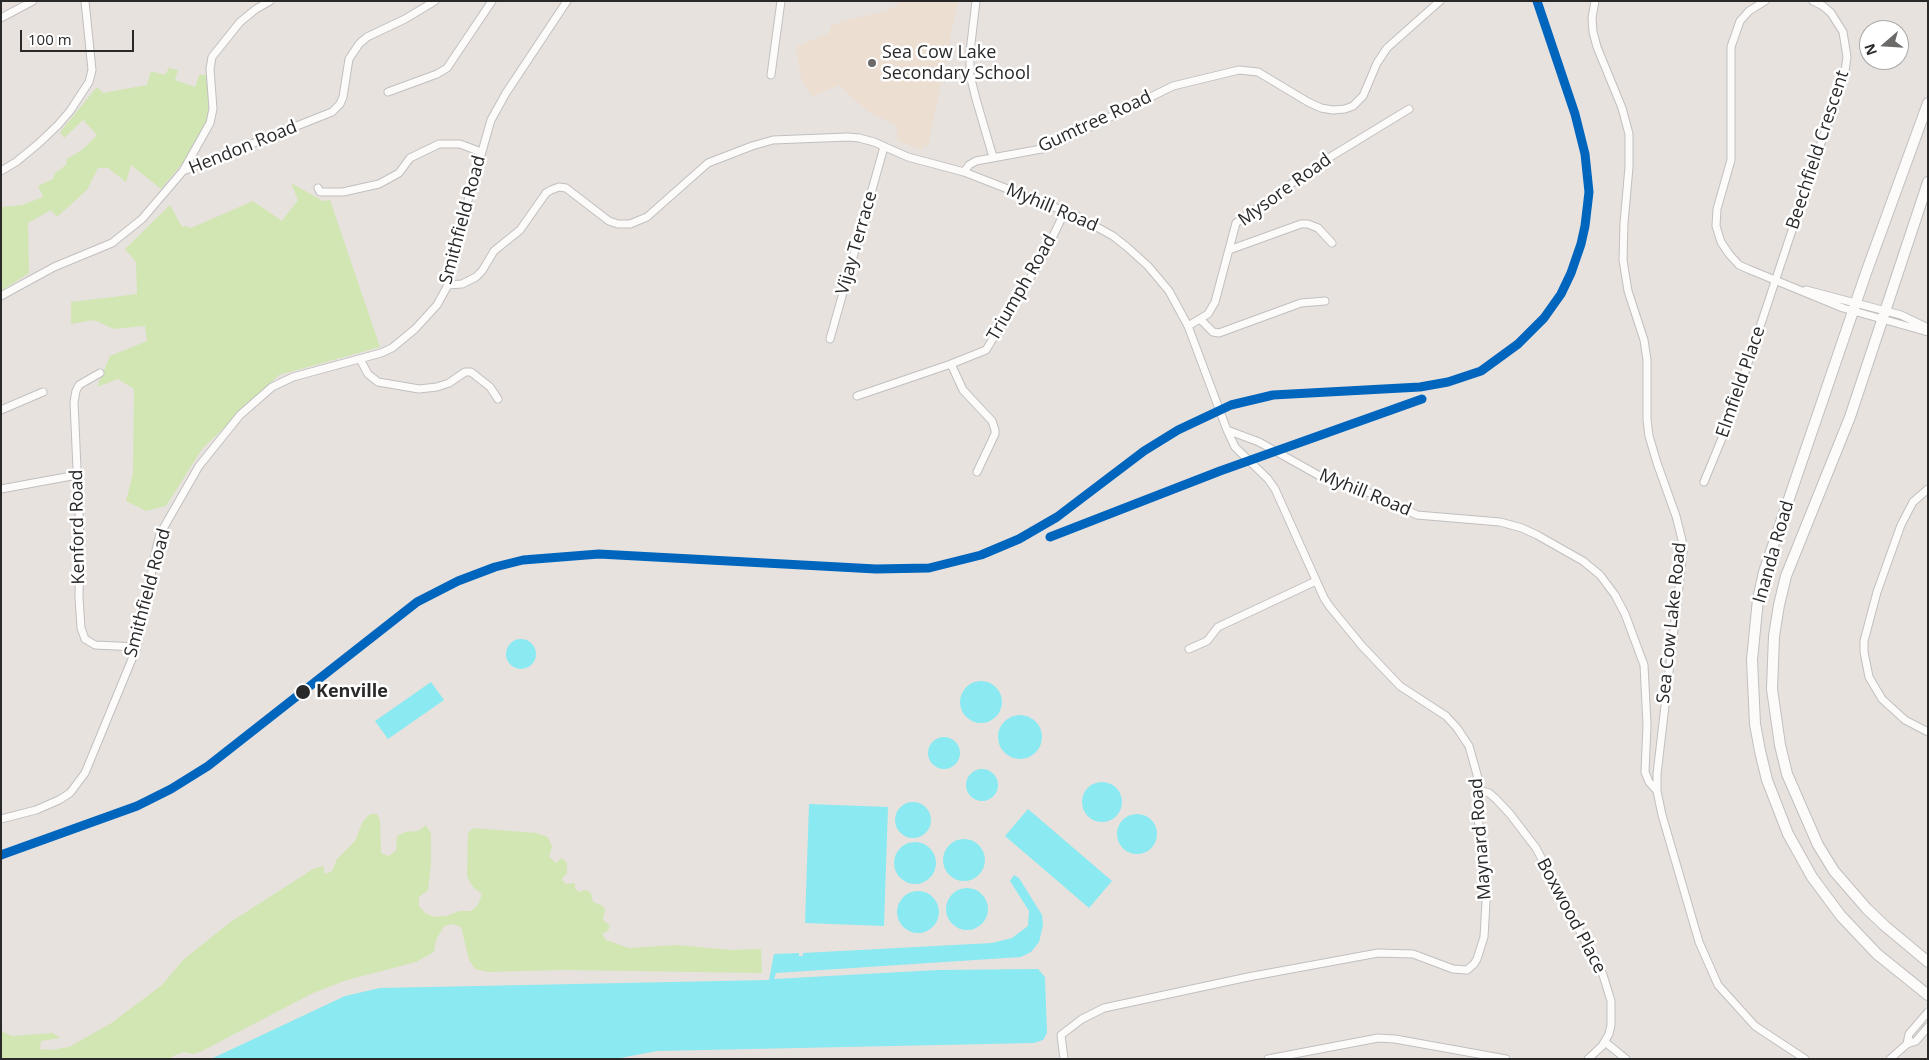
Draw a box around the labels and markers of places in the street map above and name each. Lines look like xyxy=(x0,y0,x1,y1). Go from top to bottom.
place label: Sea Cow Lake Secondary School xyxy=(882,42,1030,84)
marker: Sea Cow Lake Secondary School xyxy=(866,57,878,69)
place label: Kenville xyxy=(316,681,388,703)
marker: Kenville xyxy=(294,683,312,701)

